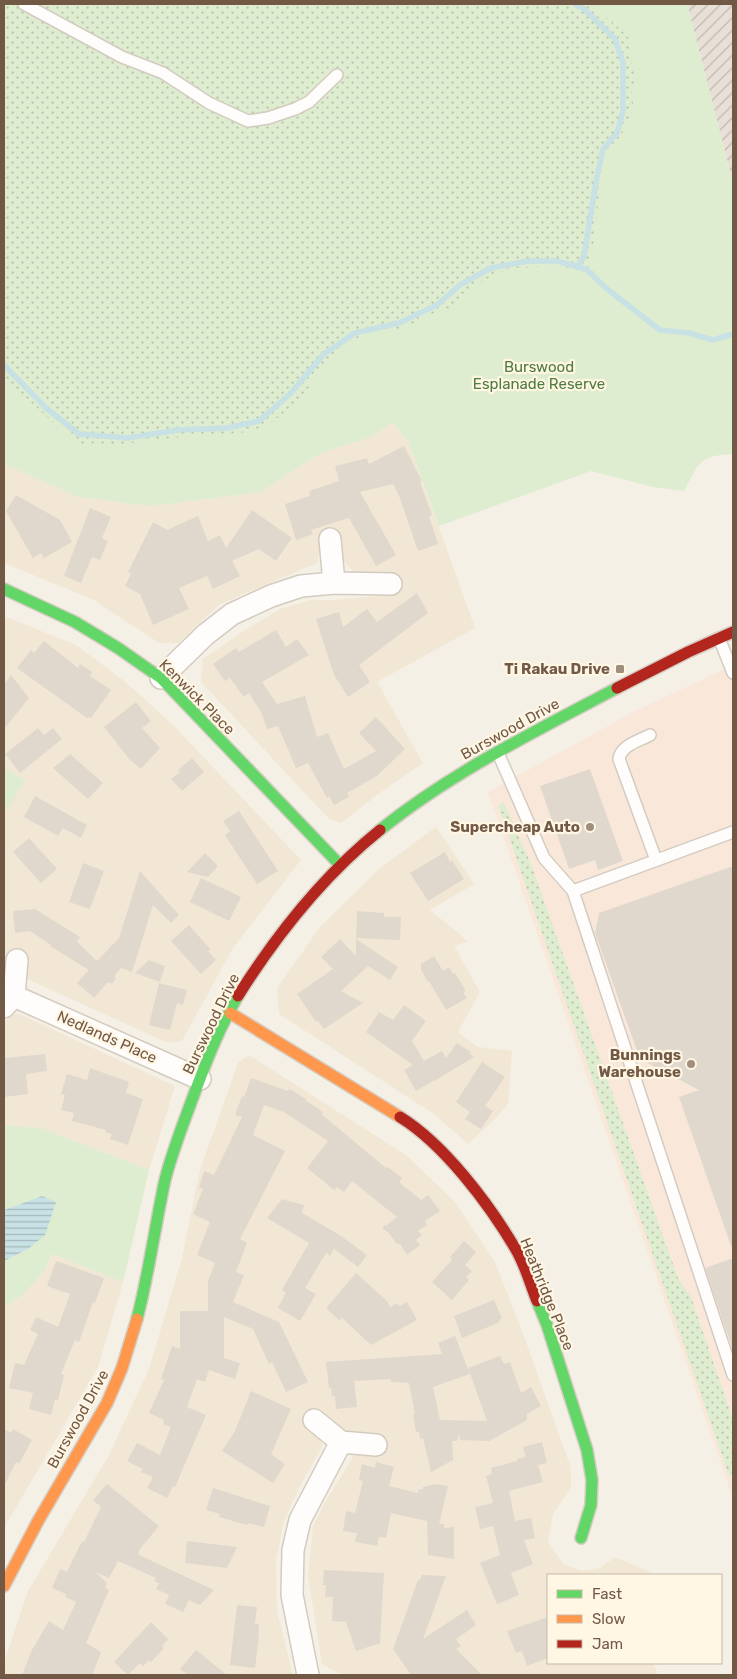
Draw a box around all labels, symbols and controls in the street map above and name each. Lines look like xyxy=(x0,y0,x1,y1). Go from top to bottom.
park label: Burswood Esplanade Reserve xyxy=(473,358,605,393)
street label: Kenwick Place xyxy=(155,655,239,739)
place label: Ti Rakau Drive xyxy=(504,660,610,678)
marker: Ti Rakau Drive xyxy=(614,663,626,675)
street label: Burswood Drive xyxy=(458,694,562,764)
place label: Supercheap Auto xyxy=(450,818,580,836)
marker: Supercheap Auto xyxy=(584,821,596,833)
street label: Burswood Drive xyxy=(179,971,243,1077)
street label: Nedlands Place xyxy=(54,1007,160,1067)
place label: Bunnings Warehouse xyxy=(599,1046,681,1081)
marker: Bunnings Warehouse xyxy=(685,1058,697,1070)
street label: Heathridge Place xyxy=(516,1235,578,1353)
street label: Burswood Drive xyxy=(43,1367,113,1471)
legend xyxy=(547,1574,722,1664)
text: Fast xyxy=(592,1585,622,1603)
text: Slow xyxy=(592,1610,625,1628)
text: Jam xyxy=(592,1635,623,1653)

